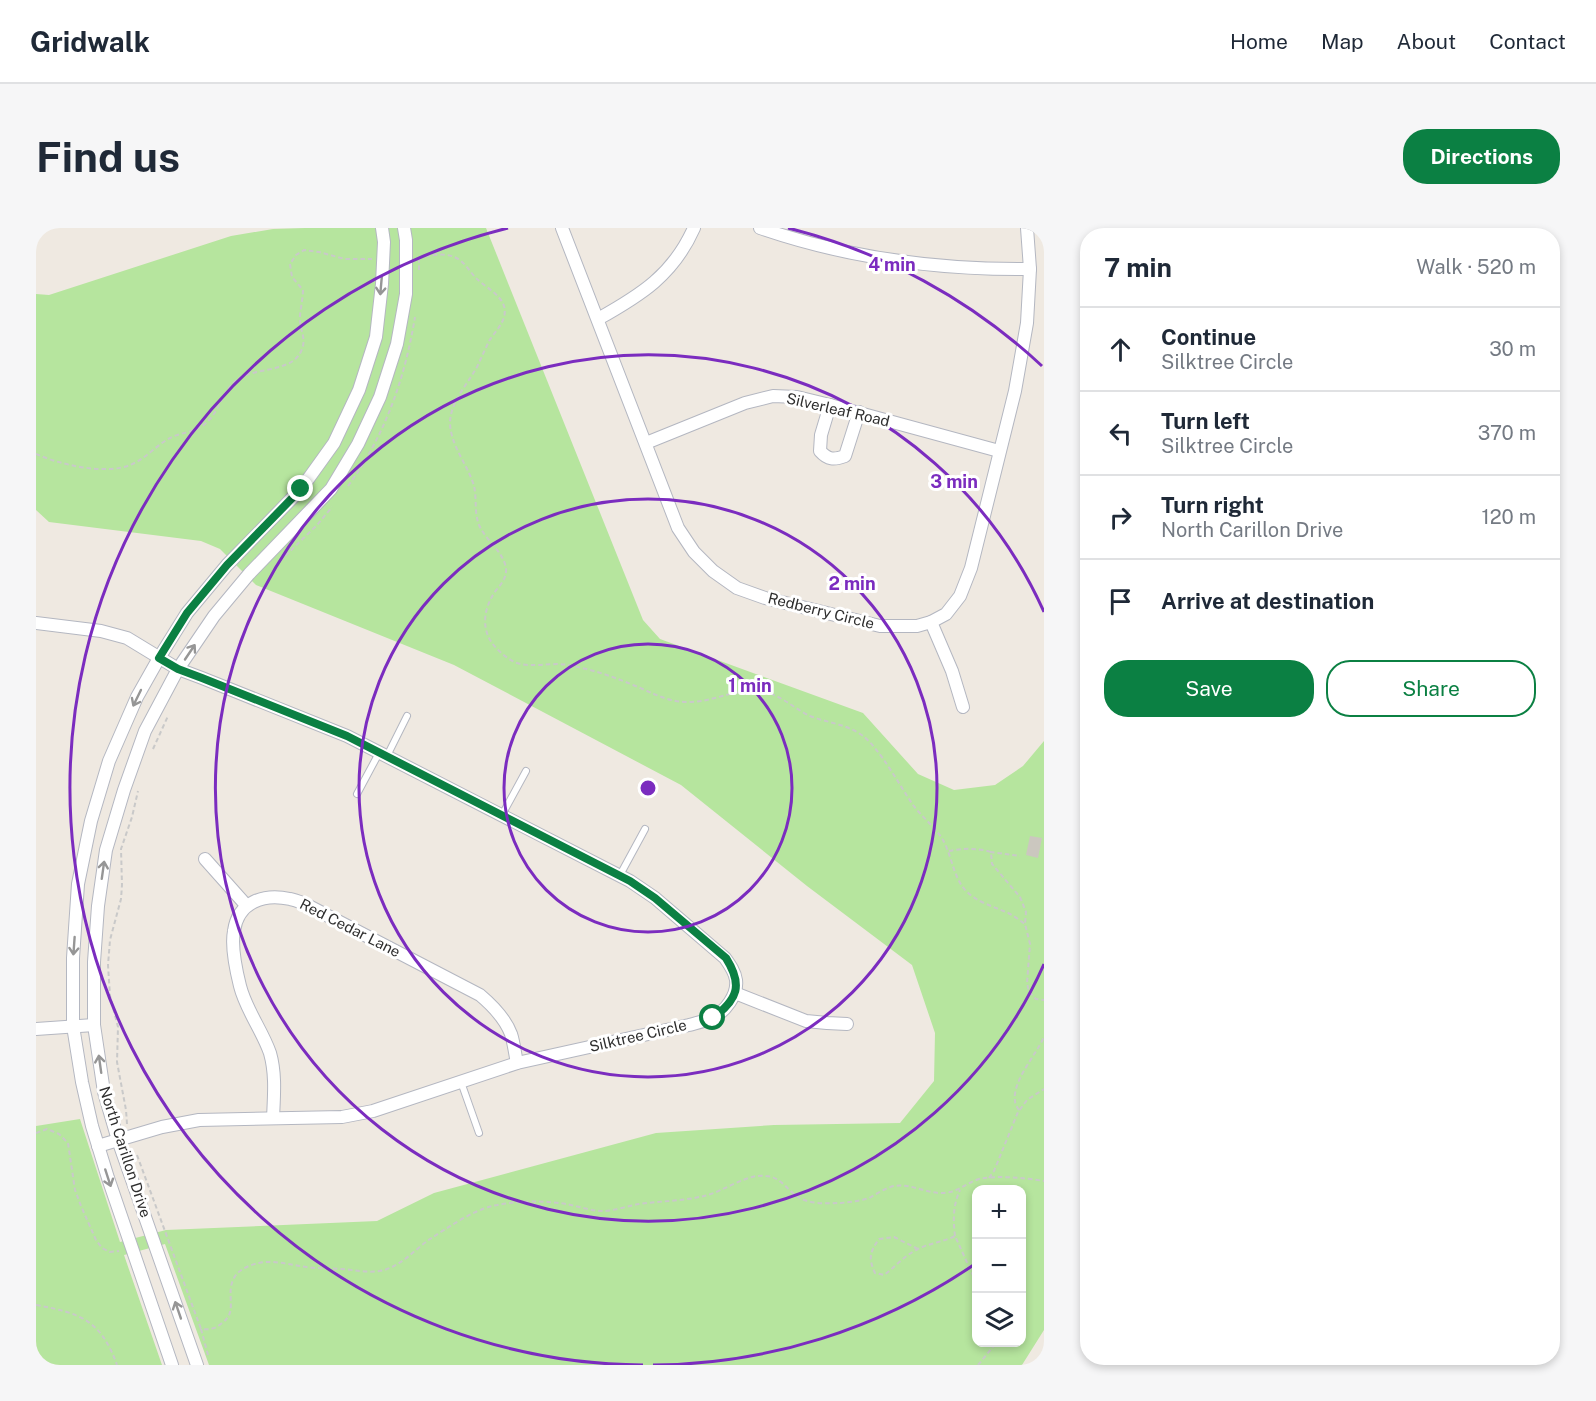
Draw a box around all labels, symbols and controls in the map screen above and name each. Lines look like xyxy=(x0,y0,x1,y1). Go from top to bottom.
text: Gridwalk xyxy=(30,25,150,58)
text: Home xyxy=(1230,29,1288,54)
text: Map xyxy=(1321,29,1364,54)
text: About xyxy=(1397,29,1456,54)
text: Contact xyxy=(1489,29,1566,54)
button: Directions xyxy=(1403,129,1560,184)
text: Find us xyxy=(36,132,180,181)
text: 7 min xyxy=(1104,252,1172,283)
text: 4 min xyxy=(868,254,916,275)
text: Walk · 520 m xyxy=(1416,255,1536,279)
one-way arrow xyxy=(375,276,386,296)
text: Continue xyxy=(1161,324,1256,350)
icon: ahead xyxy=(1104,333,1137,366)
text: 30 m xyxy=(1489,337,1536,361)
text: Silktree Circle xyxy=(1161,350,1293,374)
street label: Silverleaf Road xyxy=(785,389,891,430)
text: Turn left xyxy=(1161,408,1250,434)
icon: left xyxy=(1104,417,1137,450)
text: 370 m xyxy=(1478,421,1536,445)
text: Silktree Circle xyxy=(1161,434,1293,458)
text: 3 min xyxy=(930,471,978,492)
route end xyxy=(287,475,313,501)
text: Turn right xyxy=(1161,492,1264,518)
icon: right xyxy=(1104,501,1137,534)
text: 120 m xyxy=(1482,505,1536,529)
text: North Carillon Drive xyxy=(1161,518,1343,542)
text: 2 min xyxy=(828,573,876,594)
icon: arrive xyxy=(1104,585,1137,618)
text: Arrive at destination xyxy=(1161,588,1374,614)
street label: Redberry Circle xyxy=(766,589,876,632)
one-way arrow xyxy=(184,644,196,660)
button: Save xyxy=(1104,660,1314,717)
button: Share xyxy=(1326,660,1536,717)
text: 1 min xyxy=(728,675,772,696)
one-way arrow xyxy=(131,689,143,707)
centre of rings xyxy=(638,778,658,798)
one-way arrow xyxy=(97,861,108,881)
street label: Red Cedar Lane xyxy=(297,895,403,960)
one-way arrow xyxy=(68,935,79,955)
route start xyxy=(699,1004,725,1030)
street label: Silktree Circle xyxy=(588,1016,688,1055)
one-way arrow xyxy=(95,1055,106,1075)
street label: North Carillon Drive xyxy=(96,1084,155,1220)
one-way arrow xyxy=(104,1168,115,1187)
map controls xyxy=(972,1185,1026,1347)
button: + xyxy=(972,1185,1026,1239)
button: − xyxy=(972,1239,1026,1293)
button: layers xyxy=(972,1293,1026,1347)
one-way arrow xyxy=(172,1301,183,1320)

